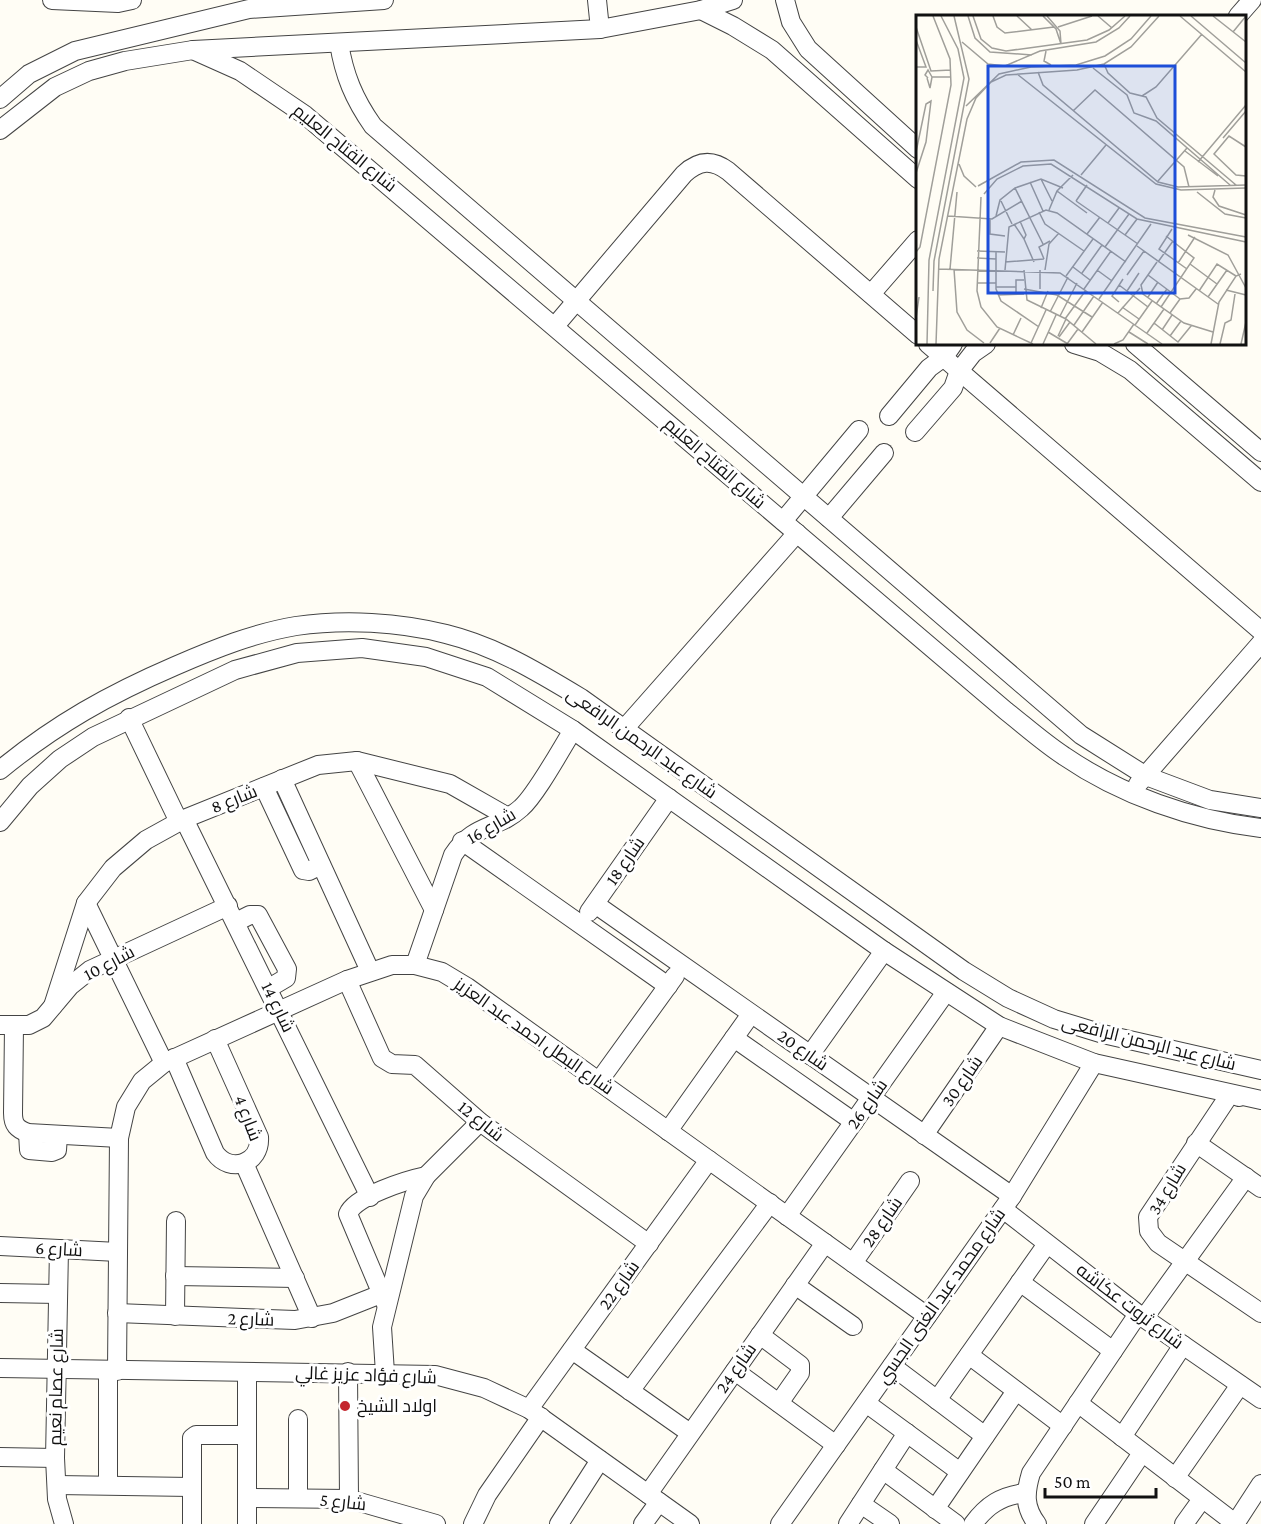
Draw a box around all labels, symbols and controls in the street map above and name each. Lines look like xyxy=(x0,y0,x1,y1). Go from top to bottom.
inset map xyxy=(916,15,1246,345)
street label: شارع الفتاح العليم xyxy=(288,100,401,198)
street label: شارع الفتاح العليم xyxy=(659,414,770,514)
street label: شارع عبد الرحمن الرافعى xyxy=(562,684,721,804)
street label: شارع 8 xyxy=(208,781,261,819)
street label: شارع 16 xyxy=(463,804,520,850)
street label: شارع 18 xyxy=(601,833,650,890)
street label: شارع 10 xyxy=(80,941,139,986)
street label: شارع البطل احمد عبد العزيز xyxy=(448,973,618,1100)
street label: شارع 14 xyxy=(256,979,299,1036)
street label: شارع عبد الرحمن الرافعى xyxy=(1059,1012,1238,1076)
street label: شارع 20 xyxy=(773,1025,832,1076)
street label: شارع 30 xyxy=(937,1052,988,1111)
street label: شارع 26 xyxy=(843,1075,893,1134)
street label: شارع 4 xyxy=(228,1092,266,1144)
street label: شارع 12 xyxy=(453,1097,508,1147)
street label: شارع 34 xyxy=(1144,1160,1192,1219)
street label: شارع 28 xyxy=(858,1193,908,1252)
street label: شارع محمد عبد الغنى الجسي xyxy=(873,1204,1012,1389)
street label: شارع 6 xyxy=(35,1238,83,1262)
street label: شارع 22 xyxy=(595,1257,645,1314)
street label: شارع ثروت عكاشه xyxy=(1071,1259,1188,1354)
street label: شارع 2 xyxy=(227,1308,275,1332)
street label: شارع عصام نعيم xyxy=(45,1328,69,1446)
street label: شارع 24 xyxy=(712,1339,762,1398)
street label: شارع فؤاد عزيز غالي xyxy=(295,1363,437,1391)
place label: اولاد الشيخ xyxy=(357,1396,437,1418)
marker: اولاد الشيخ xyxy=(338,1399,352,1413)
scale bar xyxy=(1045,1461,1156,1499)
text: 50 m xyxy=(1054,1472,1091,1492)
street label: شارع 5 xyxy=(318,1490,367,1516)

